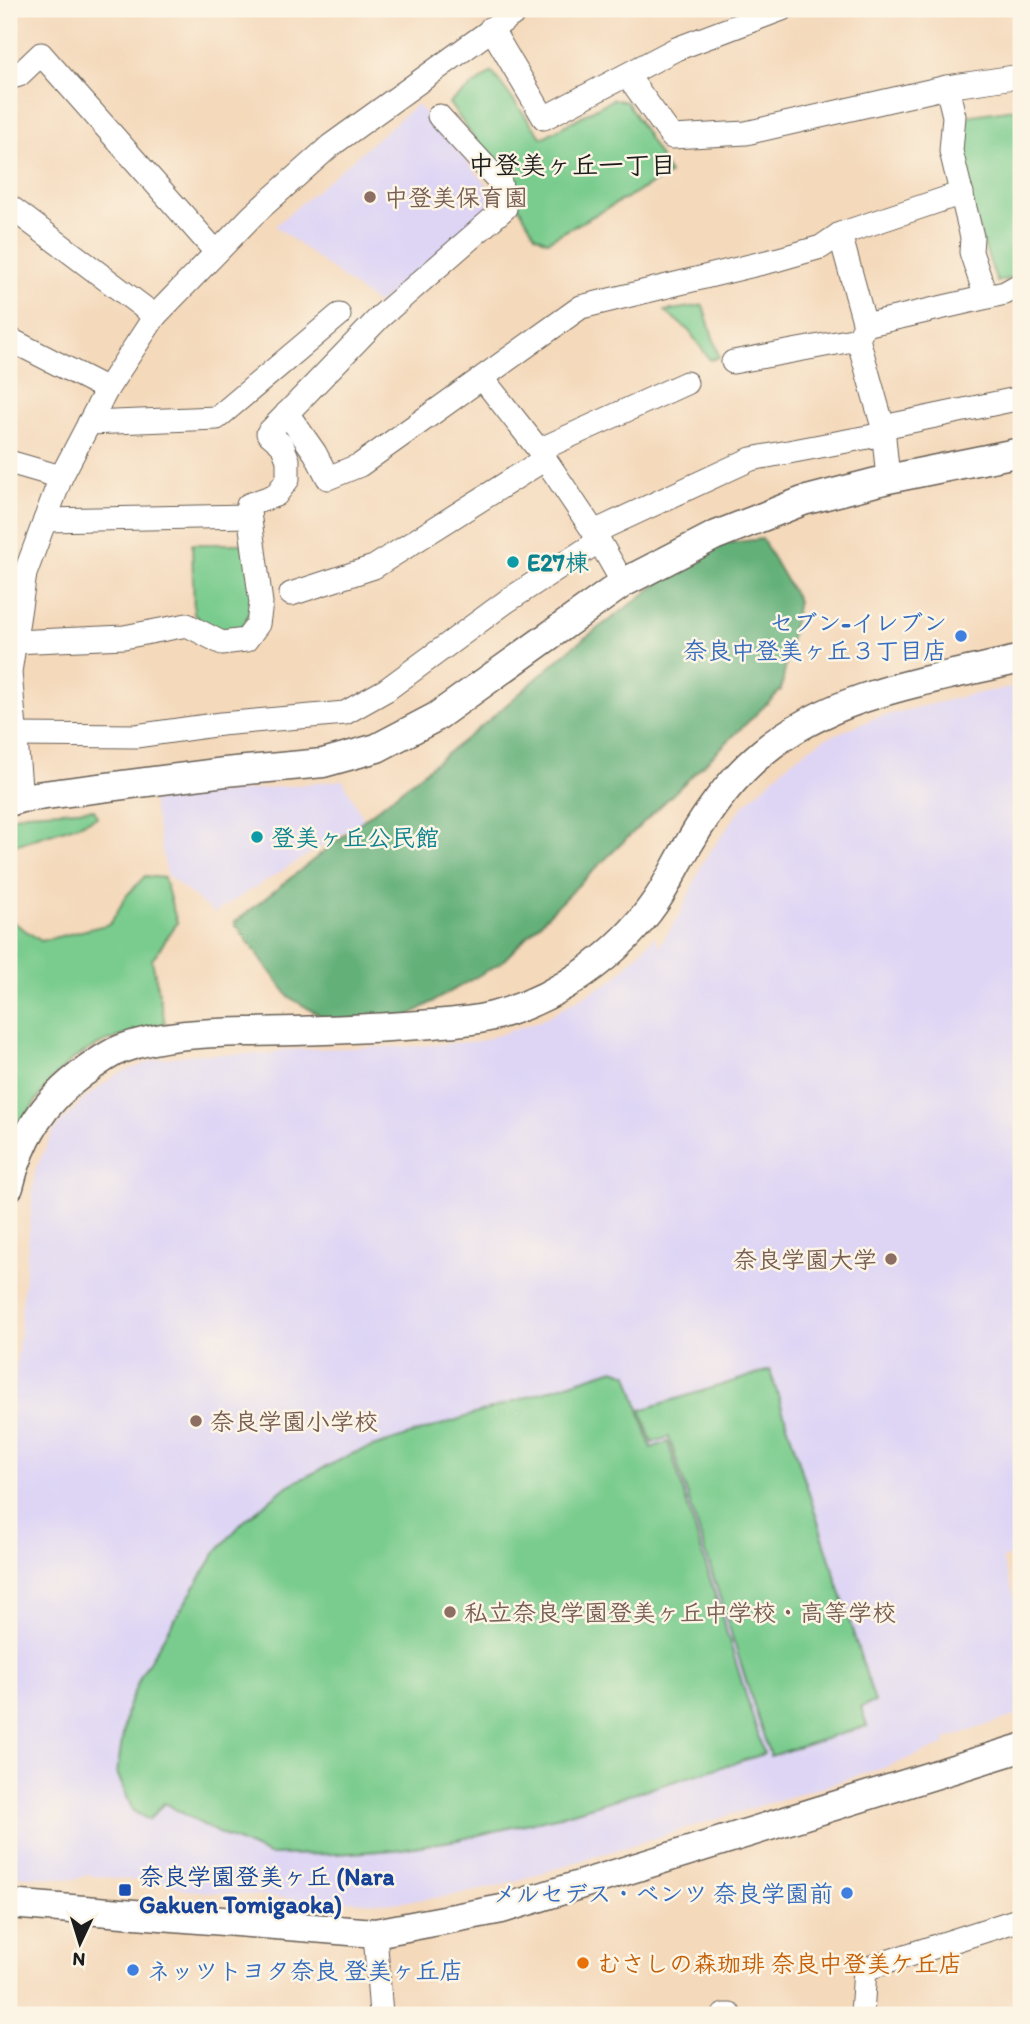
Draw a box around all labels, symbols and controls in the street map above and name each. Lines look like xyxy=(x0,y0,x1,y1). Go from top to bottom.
district label: 中登美ヶ丘一丁目 xyxy=(468,149,676,181)
place label: 中登美保育園 xyxy=(384,183,528,212)
marker: 中登美保育園 xyxy=(362,189,378,205)
place label: E27棟 xyxy=(527,548,590,577)
marker: E27棟 xyxy=(505,554,521,570)
place label: セブン-イレブン 奈良中登美ヶ丘３丁目店 xyxy=(683,608,947,665)
marker: セブン-イレブン 奈良中登美ヶ丘３丁目店 xyxy=(953,628,969,644)
place label: 登美ヶ丘公民館 xyxy=(271,823,439,852)
marker: 登美ヶ丘公民館 xyxy=(249,829,265,845)
place label: 奈良学園大学 xyxy=(733,1245,877,1274)
marker: 奈良学園大学 xyxy=(883,1251,899,1267)
place label: 奈良学園小学校 xyxy=(210,1407,378,1436)
marker: 奈良学園小学校 xyxy=(188,1413,204,1429)
place label: 私立奈良学園登美ヶ丘中学校・高等学校 xyxy=(464,1598,896,1627)
marker: 私立奈良学園登美ヶ丘中学校・高等学校 xyxy=(442,1604,458,1620)
place label: 奈良学園登美ヶ丘 (Nara Gakuen Tomigaoka) xyxy=(139,1862,394,1920)
place label: メルセデス・ベンツ 奈良学園前 xyxy=(493,1879,833,1908)
marker: 奈良学園登美ヶ丘 (Nara Gakuen Tomigaoka) xyxy=(117,1882,133,1898)
marker: メルセデス・ベンツ 奈良学園前 xyxy=(839,1885,855,1901)
north arrow xyxy=(46,1909,116,1979)
text: N xyxy=(72,1948,86,1971)
place label: むさしの森珈琲 奈良中登美ケ丘店 xyxy=(597,1949,962,1978)
marker: むさしの森珈琲 奈良中登美ケ丘店 xyxy=(575,1955,591,1971)
place label: ネッツトヨタ奈良 登美ヶ丘店 xyxy=(147,1956,463,1985)
marker: ネッツトヨタ奈良 登美ヶ丘店 xyxy=(125,1962,141,1978)

